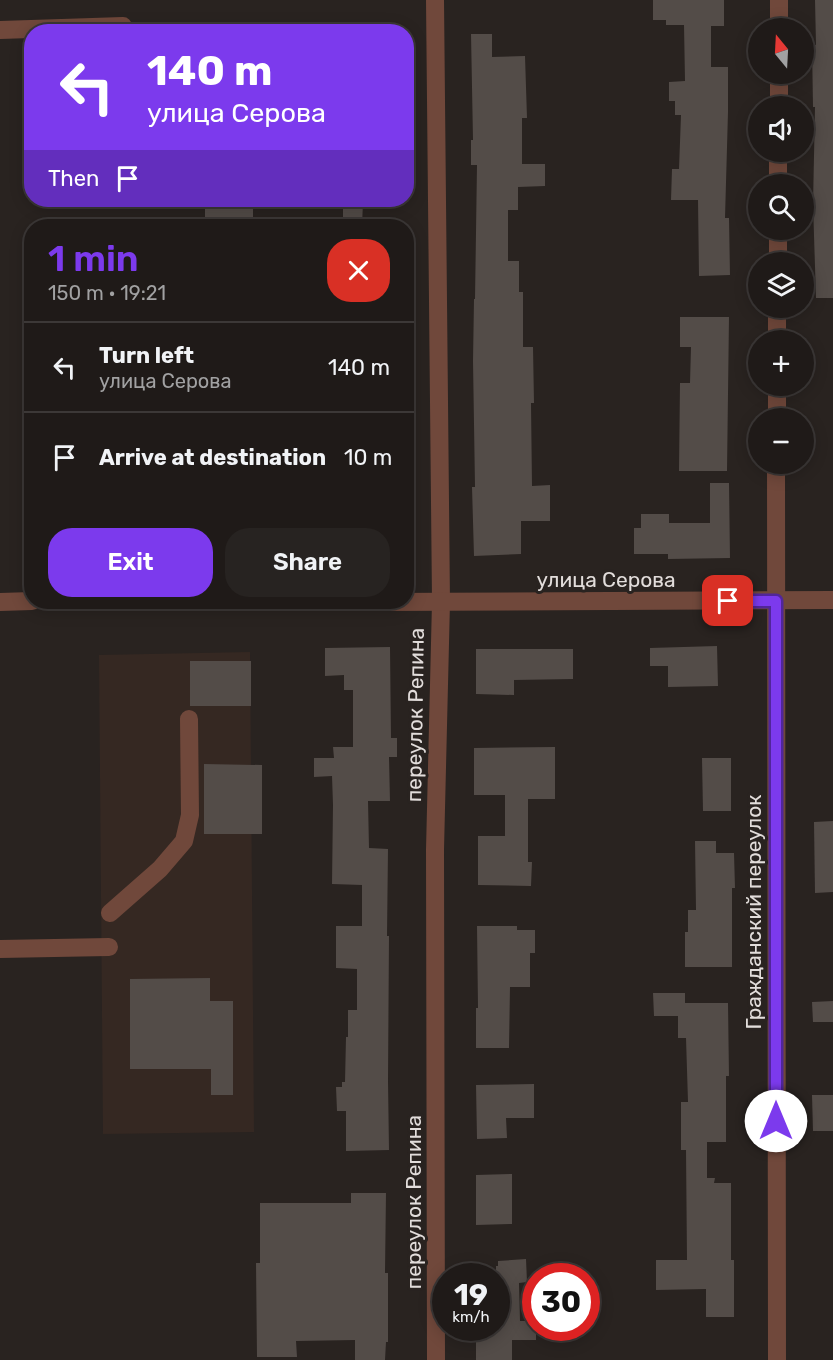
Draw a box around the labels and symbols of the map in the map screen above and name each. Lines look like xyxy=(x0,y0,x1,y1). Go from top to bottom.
north arrow xyxy=(748,18,814,84)
street label: улица Серова xyxy=(536,567,676,592)
pin xyxy=(702,575,753,626)
street label: переулок Репина xyxy=(401,628,429,802)
street label: Гражданский переулок xyxy=(741,794,766,1030)
position arrow xyxy=(744,1089,808,1153)
street label: переулок Репина xyxy=(401,1115,426,1289)
speed limit sign: 30 xyxy=(522,1263,600,1341)

